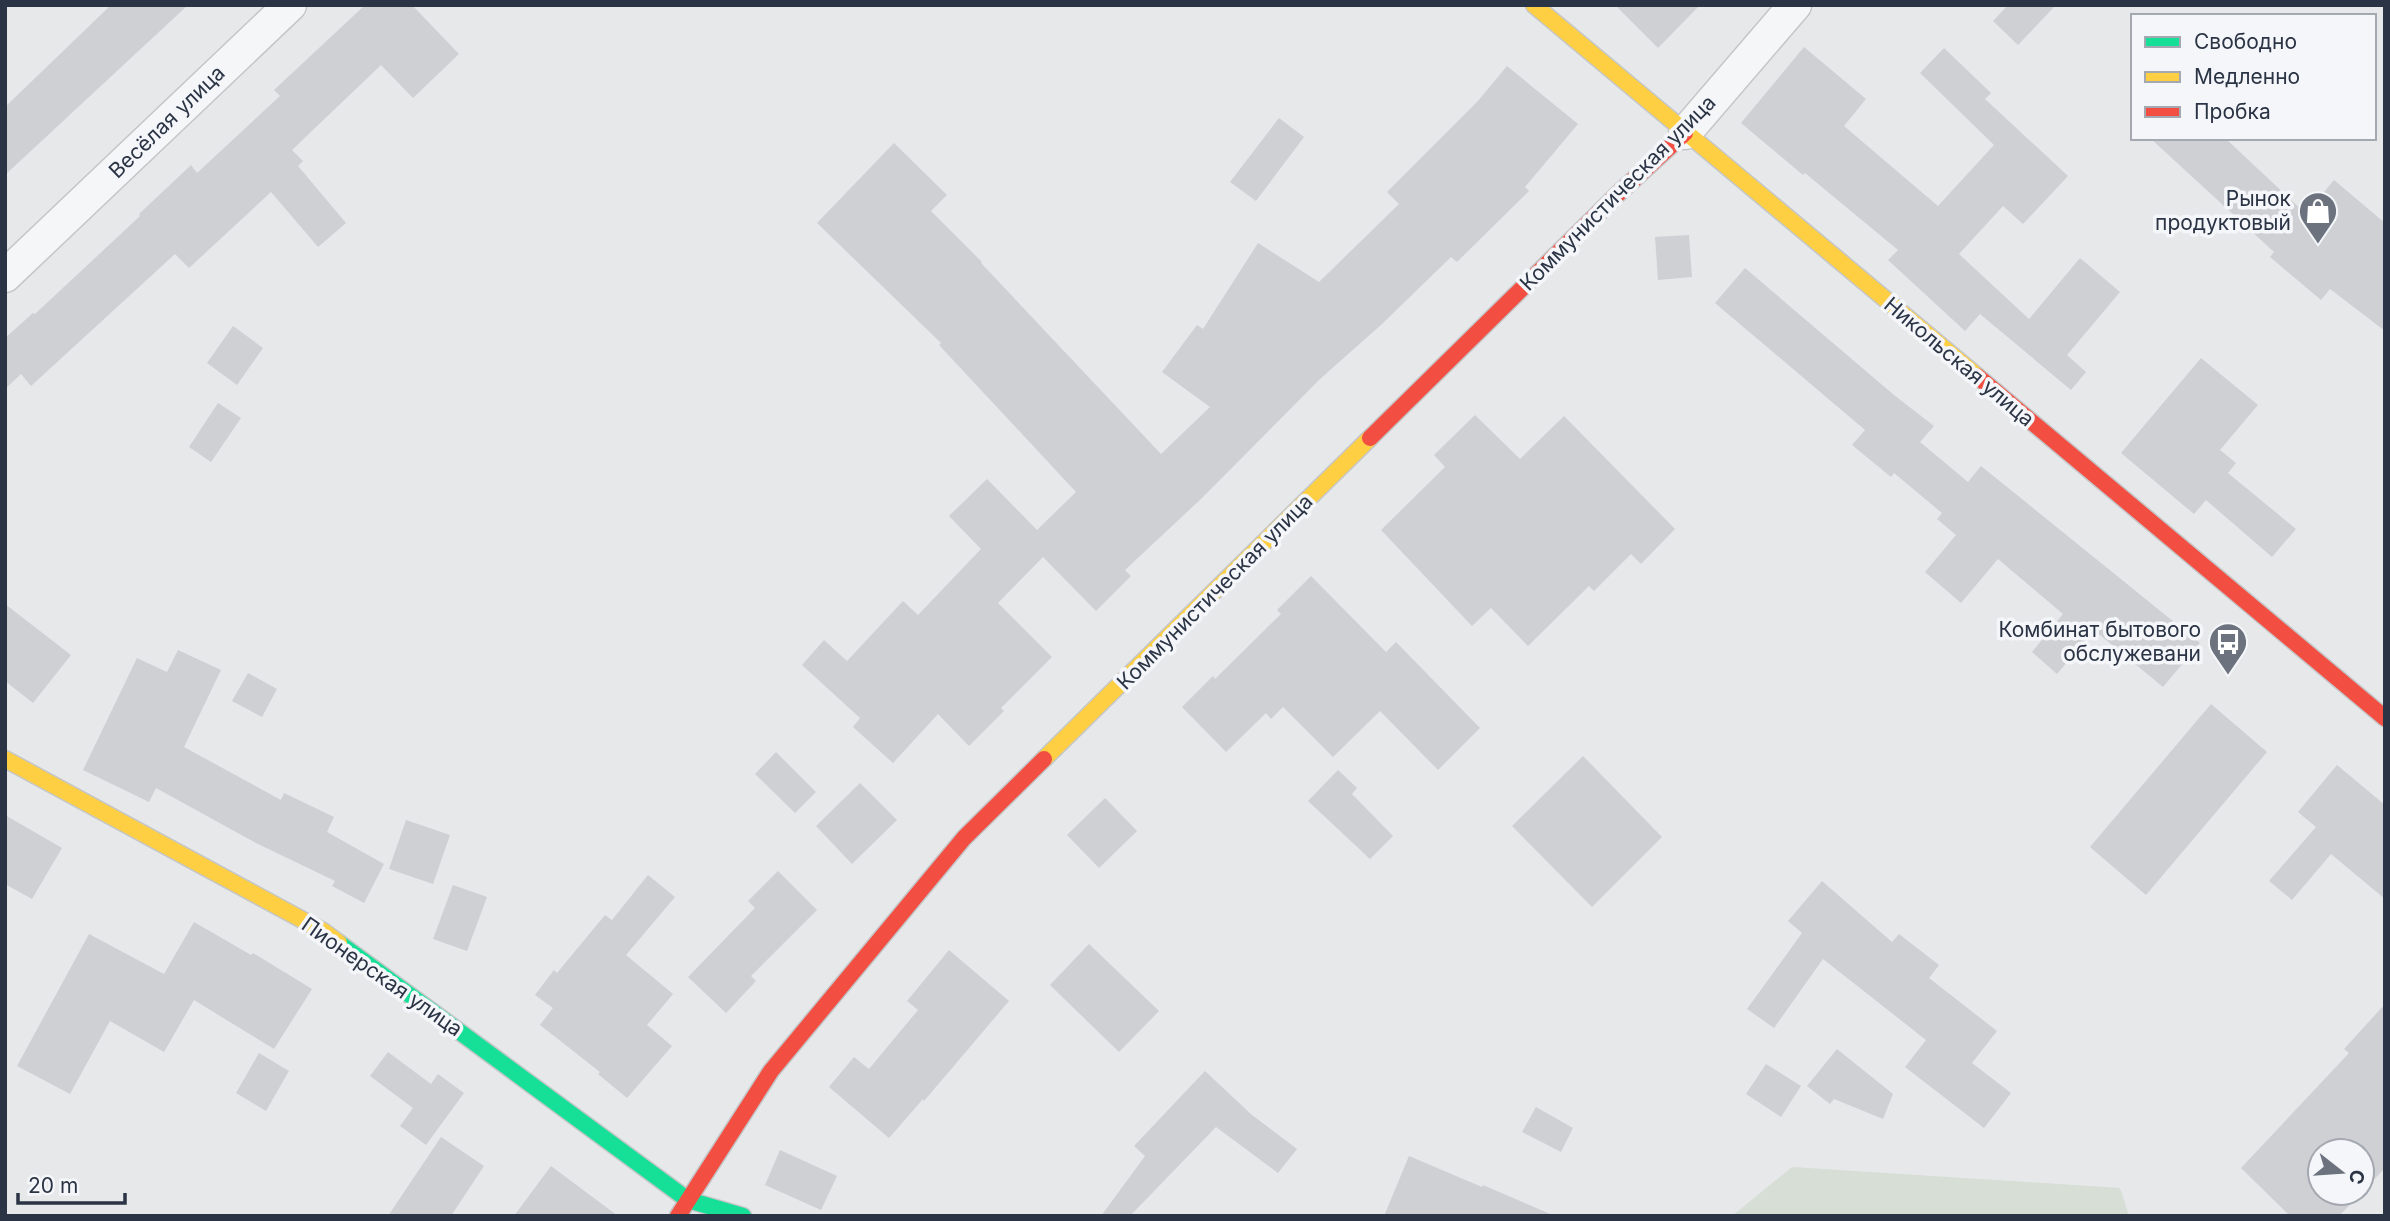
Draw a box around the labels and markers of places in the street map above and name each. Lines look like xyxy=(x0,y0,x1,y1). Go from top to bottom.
place label: Рынок продуктовый xyxy=(2155,186,2292,235)
shop icon: Рынок продуктовый xyxy=(2297,190,2339,245)
place label: Комбинат бытового обслужевани xyxy=(1998,617,2201,666)
bus stop icon: Комбинат бытового обслужевани xyxy=(2207,621,2249,676)

